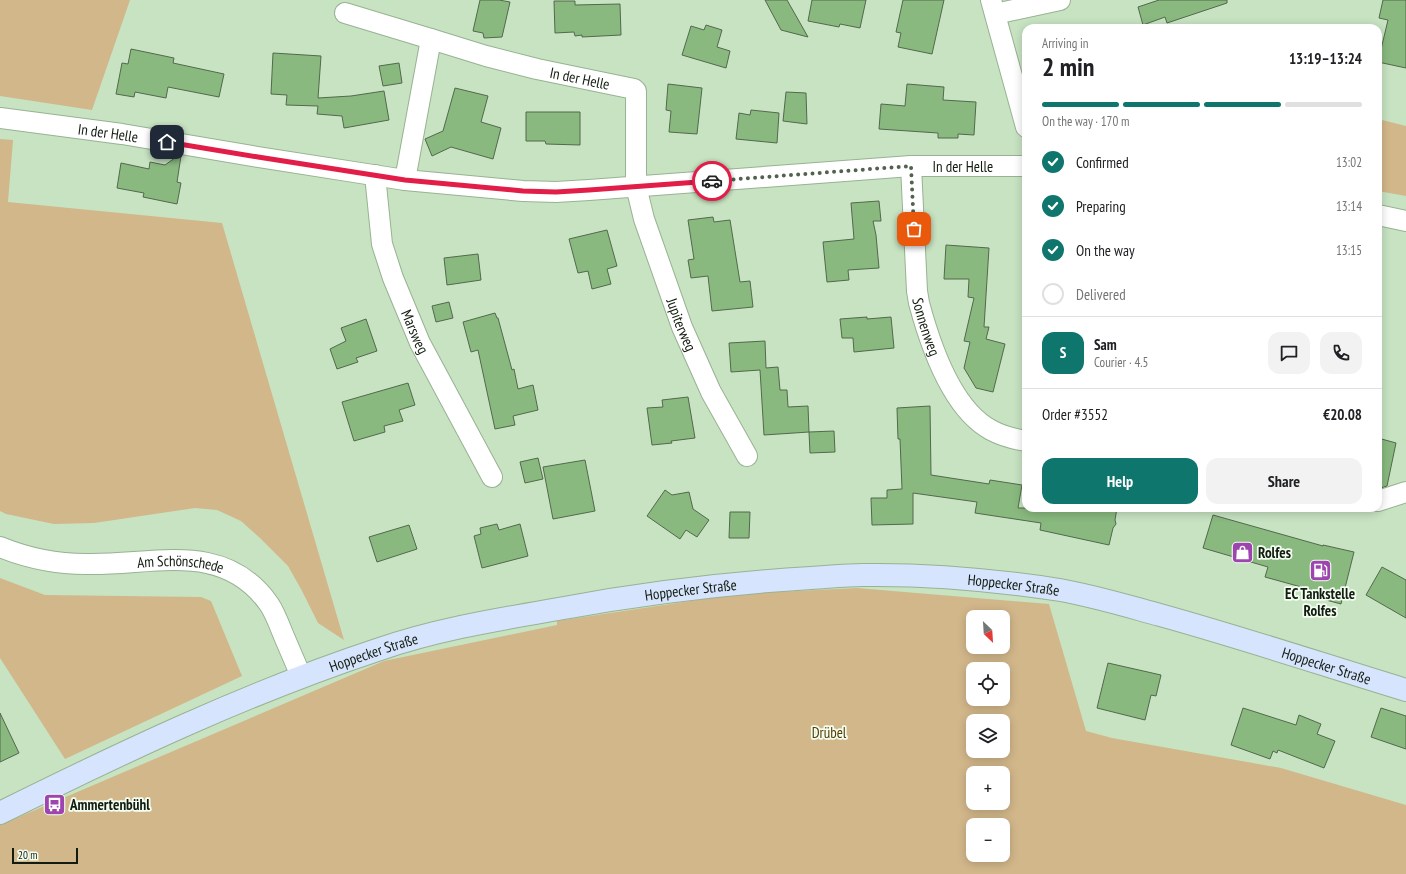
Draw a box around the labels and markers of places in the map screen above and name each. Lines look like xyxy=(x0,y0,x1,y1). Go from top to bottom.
pin xyxy=(150,125,184,159)
pin xyxy=(897,212,931,246)
shop icon: Rolfes xyxy=(1230,539,1256,565)
place label: Rolfes xyxy=(1258,543,1291,562)
fuel station icon: EC Tankstelle Rolfes xyxy=(1307,557,1333,583)
place label: EC Tankstelle Rolfes xyxy=(1285,584,1355,620)
bus stop icon: Ammertenbühl xyxy=(41,791,67,817)
place label: Ammertenbühl xyxy=(69,795,150,814)

